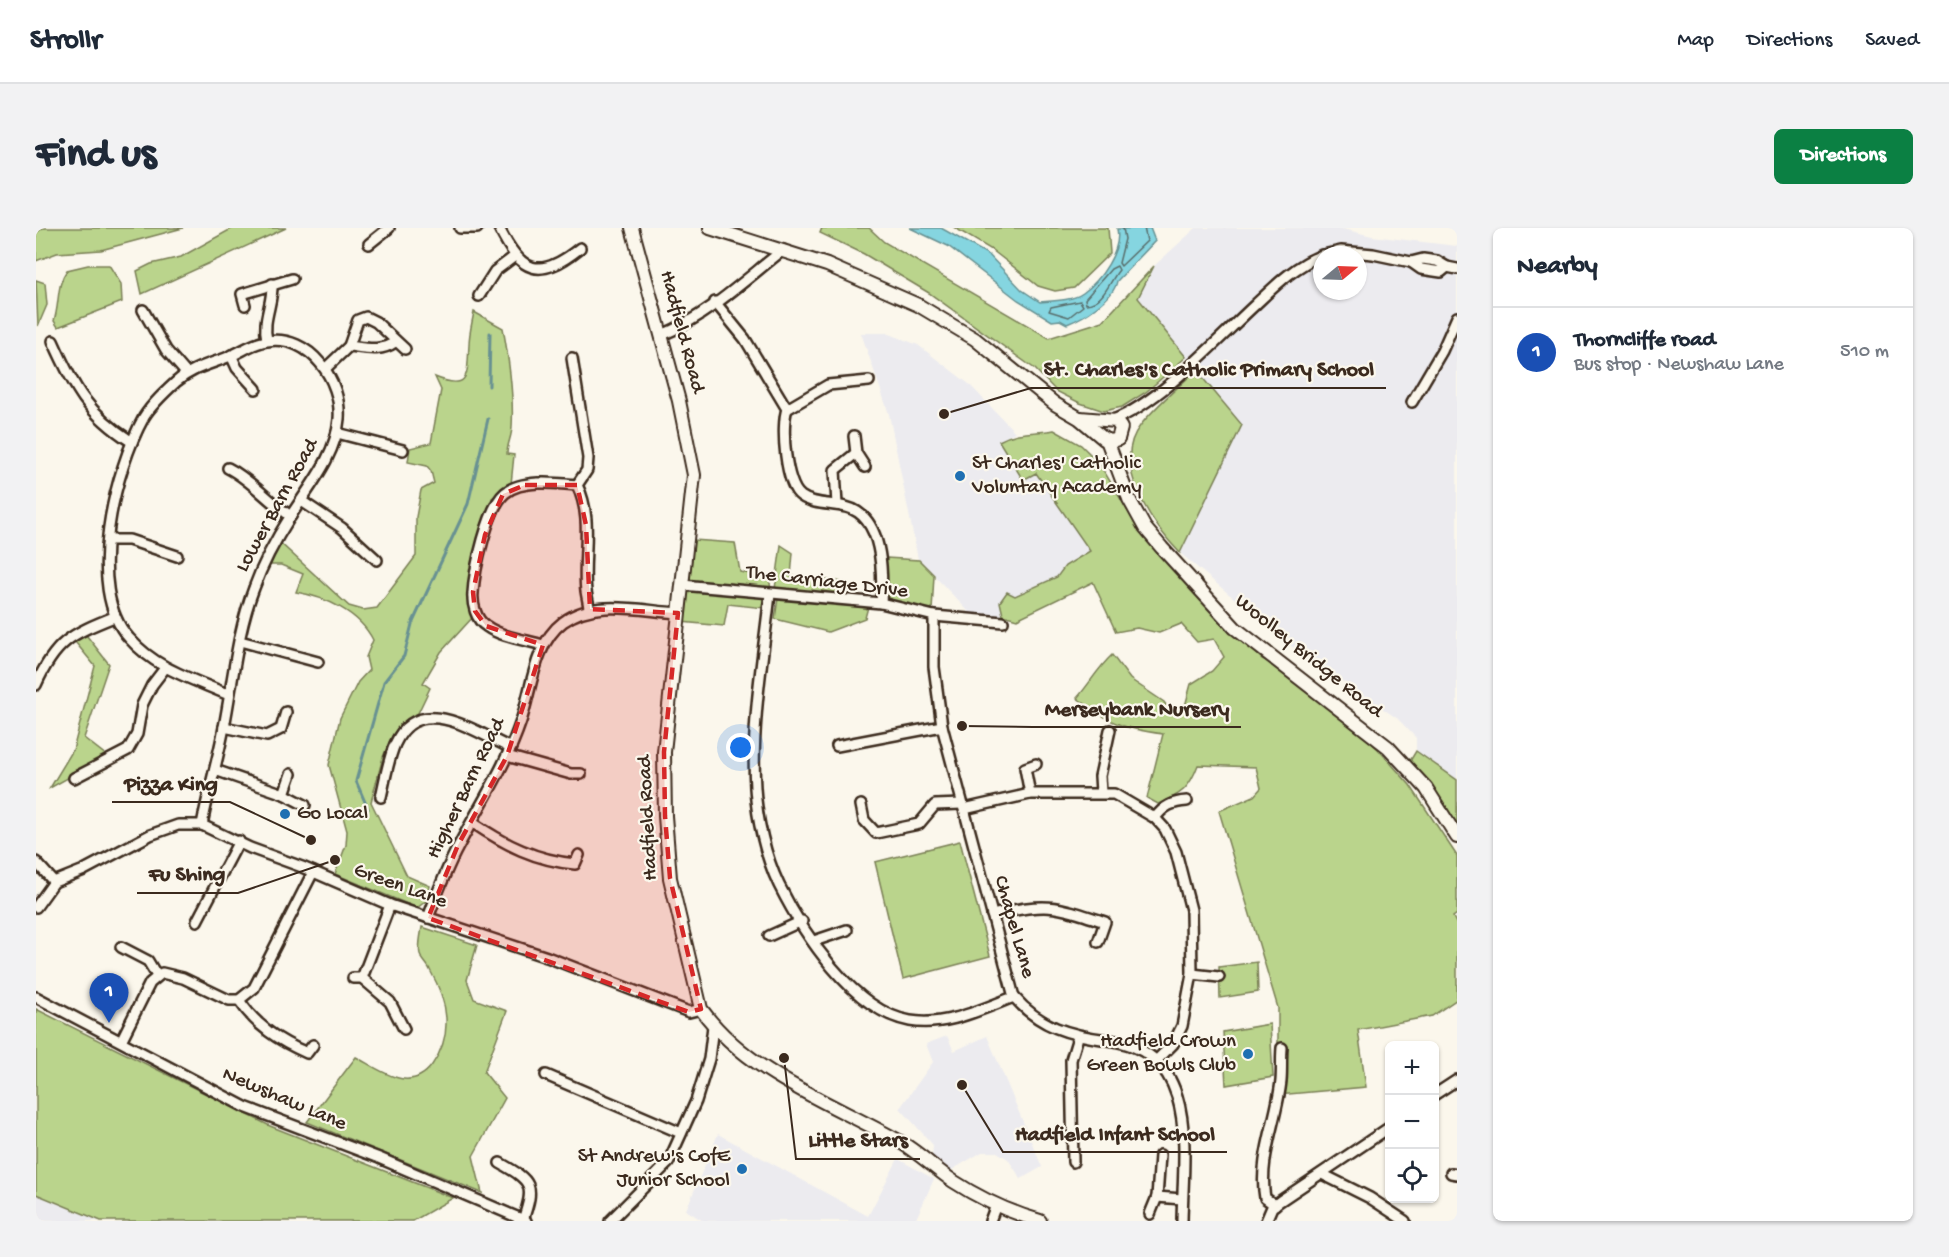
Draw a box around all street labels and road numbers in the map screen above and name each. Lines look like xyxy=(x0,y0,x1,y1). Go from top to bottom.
street label: Hadfield Road xyxy=(653,268,710,397)
street label: Lower Barn Road xyxy=(231,433,326,577)
street label: The Carriage Drive xyxy=(744,561,910,605)
street label: Woolley Bridge Road xyxy=(1229,589,1389,726)
street label: Higher Barn Road xyxy=(422,713,513,864)
street label: Hadfield Road xyxy=(633,753,665,881)
street label: Green Lane xyxy=(350,859,451,916)
street label: Chapel Lane xyxy=(986,873,1040,982)
street label: Newshaw Lane xyxy=(218,1063,351,1138)

